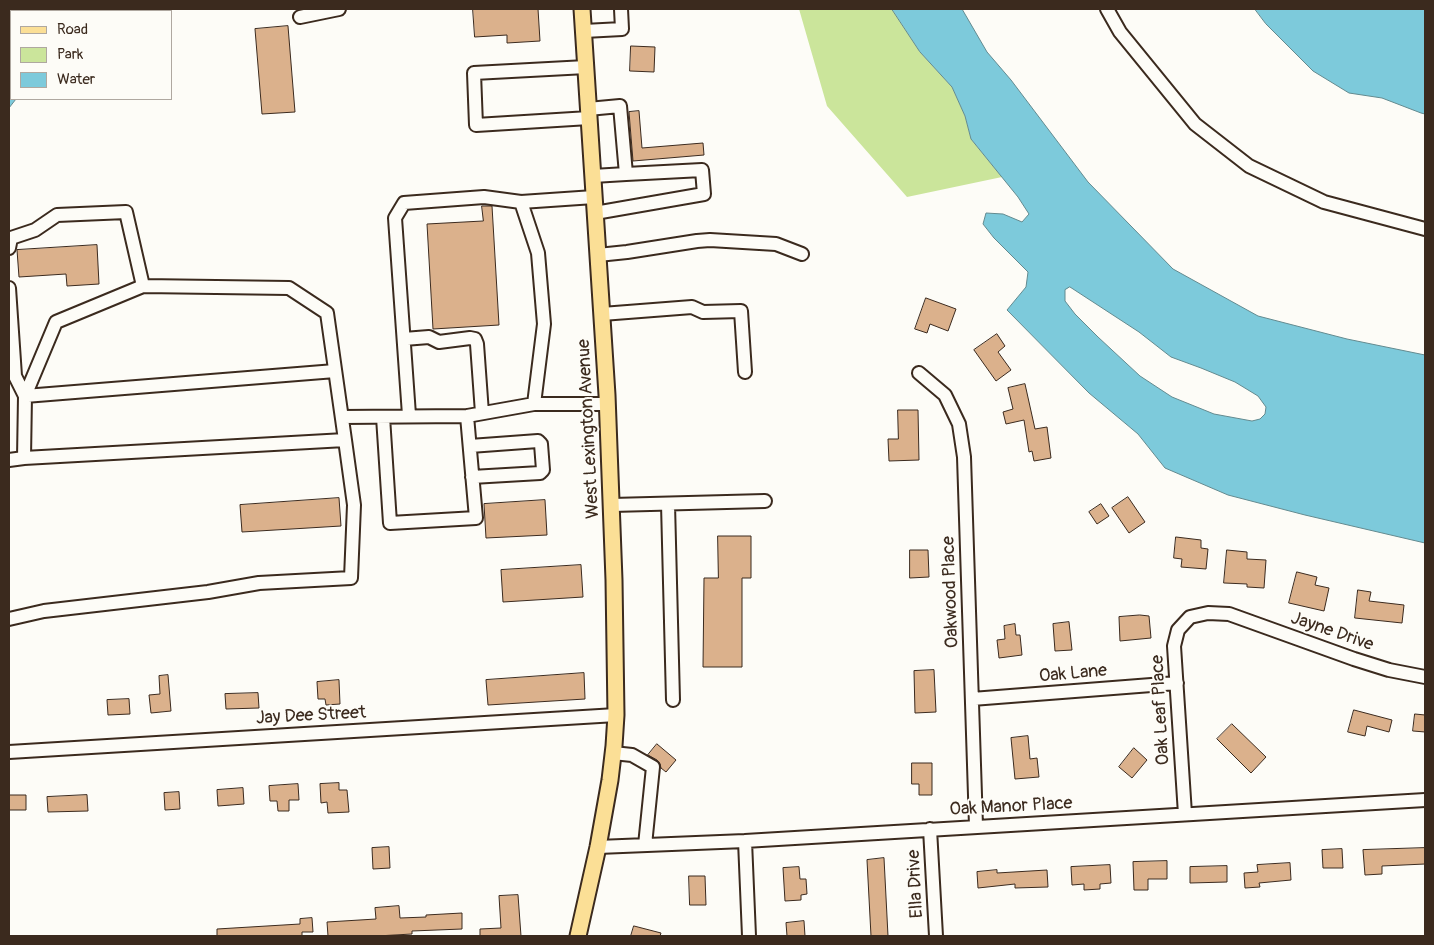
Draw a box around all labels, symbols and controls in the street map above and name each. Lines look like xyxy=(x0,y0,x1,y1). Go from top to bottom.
legend xyxy=(10,10,172,100)
text: Road xyxy=(57,20,88,39)
text: Park xyxy=(57,45,83,64)
text: Water xyxy=(57,70,95,89)
street label: West Lexington Avenue xyxy=(574,339,604,519)
street label: Oakwood Place xyxy=(938,536,964,648)
street label: Jayne Drive xyxy=(1288,608,1376,656)
street label: Oak Leaf Place xyxy=(1147,654,1175,766)
street label: Oak Lane xyxy=(1038,660,1108,688)
street label: Jay Dee Street xyxy=(255,702,367,730)
street label: Oak Manor Place xyxy=(949,793,1073,821)
street label: Ella Drive xyxy=(903,849,929,919)

